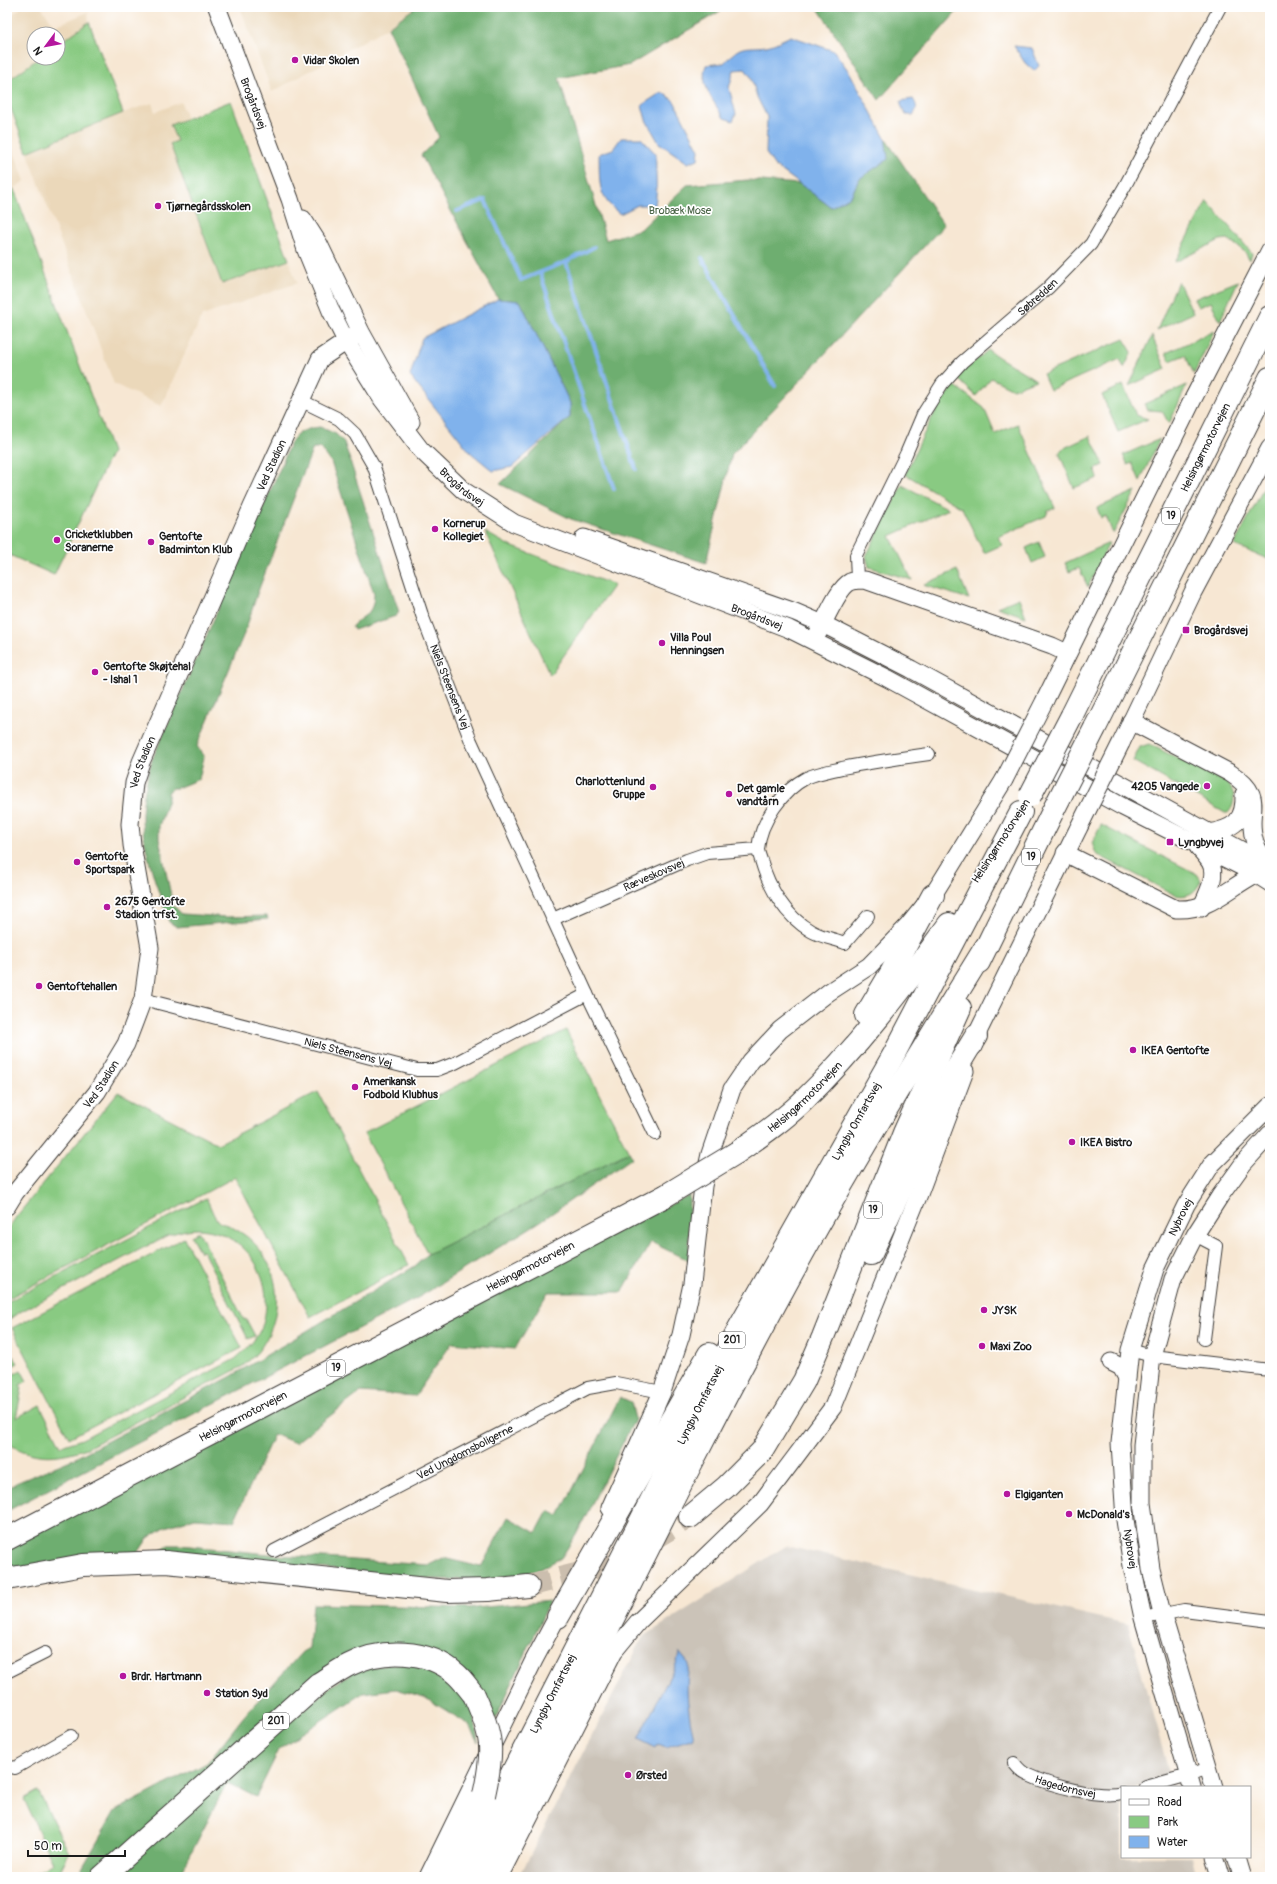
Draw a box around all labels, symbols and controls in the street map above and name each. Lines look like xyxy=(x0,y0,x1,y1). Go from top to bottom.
north arrow xyxy=(26,26,66,66)
text: N xyxy=(30,44,45,58)
place label: Vidar Skolen xyxy=(303,54,359,67)
marker: Vidar Skolen xyxy=(290,55,300,65)
street label: Brogårdsvej xyxy=(238,76,269,131)
place label: Tjørnegårdsskolen xyxy=(165,200,251,213)
marker: Tjørnegårdsskolen xyxy=(153,201,163,211)
park label: Brobæk Mose xyxy=(649,204,712,217)
street label: Søbredden xyxy=(1015,276,1060,318)
street label: Helsingørmotorvejen xyxy=(1178,401,1233,494)
street label: Ved Stadion xyxy=(254,438,289,493)
street label: Brogårdsvej xyxy=(437,465,487,509)
road number: 19 xyxy=(1162,508,1180,524)
place label: Kornerup Kollegiet xyxy=(443,517,486,543)
marker: Kornerup Kollegiet xyxy=(430,524,440,534)
place label: Cricketklubben Soranerne xyxy=(65,528,133,554)
place label: Gentofte Badminton Klub xyxy=(159,530,233,556)
marker: Cricketklubben Soranerne xyxy=(52,535,62,545)
marker: Gentofte Badminton Klub xyxy=(146,537,156,547)
street label: Brogårdsvej xyxy=(729,601,785,632)
place label: Brogårdsvej xyxy=(1194,624,1248,637)
marker: Brogårdsvej xyxy=(1181,625,1191,635)
place label: Villa Poul Henningsen xyxy=(670,631,724,657)
marker: Villa Poul Henningsen xyxy=(657,638,667,648)
street label: Niels Steensens Vej xyxy=(427,642,472,731)
place label: Gentofte Skøjtehal - Ishal 1 xyxy=(103,660,191,686)
marker: Gentofte Skøjtehal - Ishal 1 xyxy=(90,667,100,677)
street label: Ved Stadion xyxy=(127,734,158,789)
place label: Charlottenlund Gruppe xyxy=(575,775,646,801)
place label: 4205 Vangede xyxy=(1130,780,1200,793)
marker: 4205 Vangede xyxy=(1202,781,1212,791)
marker: Charlottenlund Gruppe xyxy=(648,782,658,792)
place label: Det gamle vandtårn xyxy=(736,782,785,808)
marker: Det gamle vandtårn xyxy=(724,789,734,799)
street label: Helsingørmotorvejen xyxy=(969,797,1033,885)
place label: Lyngbyvej xyxy=(1178,836,1224,849)
marker: Lyngbyvej xyxy=(1165,837,1175,847)
road number: 19 xyxy=(1022,849,1040,865)
place label: Gentofte Sportspark xyxy=(85,850,135,876)
street label: Ræveskovsvej xyxy=(621,856,686,894)
marker: Gentofte Sportspark xyxy=(72,857,82,867)
place label: 2675 Gentofte Stadion trfst. xyxy=(115,895,185,921)
marker: 2675 Gentofte Stadion trfst. xyxy=(102,902,112,912)
place label: Gentoftehallen xyxy=(47,980,117,993)
marker: Gentoftehallen xyxy=(34,981,44,991)
street label: Niels Steensens Vej xyxy=(303,1035,394,1070)
place label: IKEA Gentofte xyxy=(1141,1044,1210,1057)
marker: IKEA Gentofte xyxy=(1128,1045,1138,1055)
street label: Ved Stadion xyxy=(80,1058,121,1111)
street label: Helsingørmotorvejen xyxy=(765,1059,844,1135)
place label: Amerikansk Fodbold Klubhus xyxy=(363,1075,438,1101)
street label: Lyngby Omfartsvej xyxy=(829,1080,883,1162)
marker: Amerikansk Fodbold Klubhus xyxy=(350,1082,360,1092)
place label: IKEA Bistro xyxy=(1080,1136,1132,1149)
marker: IKEA Bistro xyxy=(1067,1137,1077,1147)
street label: Nybrovej xyxy=(1166,1196,1195,1238)
road number: 19 xyxy=(864,1202,882,1218)
street label: Helsingørmotorvejen xyxy=(484,1238,576,1295)
place label: JYSK xyxy=(992,1304,1017,1317)
marker: JYSK xyxy=(979,1305,989,1315)
road number: 201 xyxy=(719,1332,745,1348)
place label: Maxi Zoo xyxy=(990,1340,1032,1353)
marker: Maxi Zoo xyxy=(977,1341,987,1351)
road number: 19 xyxy=(327,1360,345,1376)
street label: Lyngby Omfartsvej xyxy=(674,1363,725,1447)
street label: Helsingørmotorvejen xyxy=(197,1388,289,1444)
street label: Ved Ungdomsboligerne xyxy=(414,1421,516,1482)
place label: Elgiganten xyxy=(1015,1488,1063,1501)
marker: Elgiganten xyxy=(1002,1489,1012,1499)
place label: McDonald's xyxy=(1077,1508,1130,1521)
marker: McDonald's xyxy=(1064,1509,1074,1519)
street label: Nybrovej xyxy=(1120,1528,1140,1570)
street label: Lyngby Omfartsvej xyxy=(527,1652,578,1735)
place label: Brdr. Hartmann xyxy=(131,1670,202,1683)
marker: Brdr. Hartmann xyxy=(118,1671,128,1681)
place label: Station Syd xyxy=(215,1687,268,1700)
marker: Station Syd xyxy=(202,1688,212,1698)
road number: 201 xyxy=(263,1713,289,1729)
place label: Ørsted xyxy=(636,1769,667,1782)
marker: Ørsted xyxy=(623,1770,633,1780)
street label: Hagedornsvej xyxy=(1033,1772,1096,1800)
legend xyxy=(1121,1786,1251,1858)
text: Road xyxy=(1157,1795,1182,1810)
text: Park xyxy=(1157,1815,1178,1830)
scale bar xyxy=(28,1832,125,1858)
text: Water xyxy=(1157,1835,1188,1850)
text: 50 m xyxy=(34,1839,62,1854)

